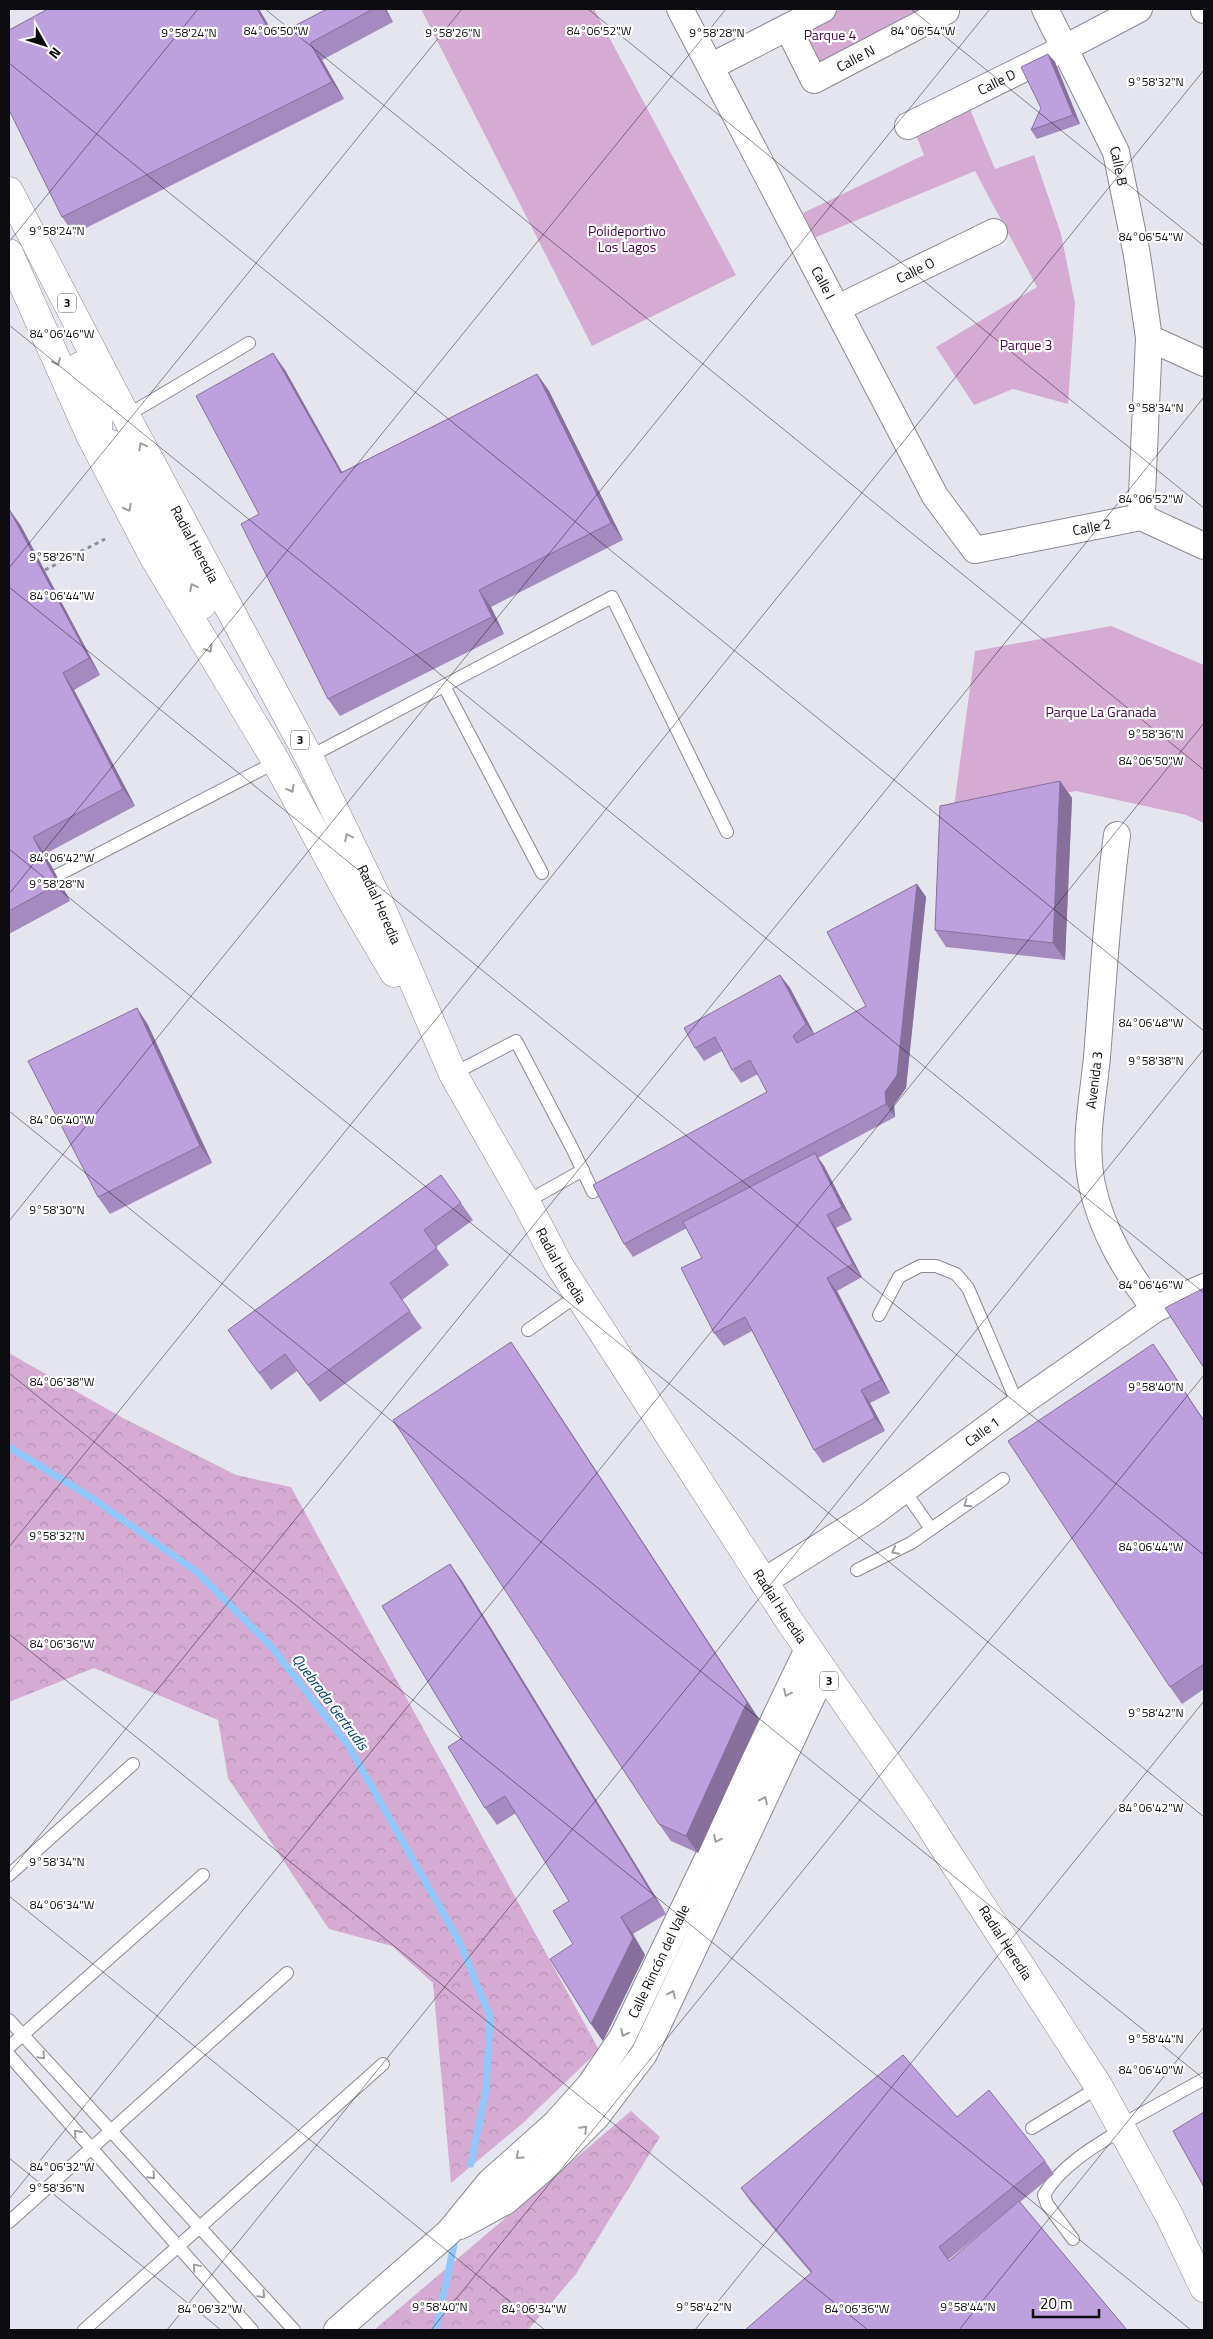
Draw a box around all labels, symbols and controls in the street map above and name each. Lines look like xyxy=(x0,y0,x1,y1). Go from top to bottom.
north arrow xyxy=(20,20,70,70)
text: 84°06'50"W xyxy=(244,21,309,40)
text: 84°06'52"W xyxy=(567,21,632,40)
text: 84°06'54"W xyxy=(891,21,956,40)
text: 9°58'24"N xyxy=(161,23,217,42)
text: 9°58'26"N xyxy=(425,23,481,42)
text: 9°58'28"N xyxy=(689,23,745,42)
park label: Parque 4 xyxy=(804,24,857,45)
street label: Calle N xyxy=(832,39,878,77)
text: N xyxy=(44,43,67,64)
street label: Calle D xyxy=(974,63,1019,100)
text: 9°58'32"N xyxy=(1128,72,1184,91)
street label: Calle B xyxy=(1105,142,1134,188)
park label: Polideportivo Los Lagos xyxy=(588,220,666,257)
text: 9°58'24"N xyxy=(29,221,85,240)
text: 84°06'54"W xyxy=(1119,227,1184,246)
street label: Calle O xyxy=(892,252,938,288)
street label: Calle I xyxy=(806,262,841,303)
road number: 3 xyxy=(58,294,76,312)
text: 84°06'46"W xyxy=(30,324,95,343)
park label: Parque 3 xyxy=(1000,334,1052,355)
one-way arrow xyxy=(51,357,61,366)
text: 9°58'34"N xyxy=(1128,398,1184,417)
one-way arrow xyxy=(138,442,148,451)
text: 84°06'52"W xyxy=(1119,489,1184,508)
street label: Radial Heredia xyxy=(166,501,225,586)
one-way arrow xyxy=(122,503,132,512)
street label: Calle 2 xyxy=(1070,512,1113,540)
text: 9°58'26"N xyxy=(29,547,85,566)
one-way arrow xyxy=(189,583,199,592)
text: 84°06'44"W xyxy=(30,586,95,605)
one-way arrow xyxy=(202,643,212,652)
park label: Parque La Granada xyxy=(1045,701,1157,722)
text: 9°58'36"N xyxy=(1128,724,1184,743)
road number: 3 xyxy=(291,730,309,750)
text: 84°06'50"W xyxy=(1119,751,1184,770)
one-way arrow xyxy=(285,784,295,793)
one-way arrow xyxy=(344,834,354,843)
text: 84°06'42"W xyxy=(30,848,95,867)
street label: Radial Heredia xyxy=(353,861,407,947)
text: 9°58'28"N xyxy=(29,874,85,893)
text: 84°06'48"W xyxy=(1119,1013,1184,1032)
street label: Avenida 3 xyxy=(1080,1050,1107,1110)
text: 9°58'38"N xyxy=(1128,1051,1184,1070)
text: 84°06'40"W xyxy=(30,1110,95,1129)
text: 9°58'30"N xyxy=(29,1200,85,1219)
street label: Radial Heredia xyxy=(531,1224,592,1308)
text: 84°06'46"W xyxy=(1119,1275,1184,1294)
text: 84°06'38"W xyxy=(30,1372,95,1391)
text: 9°58'40"N xyxy=(1128,1377,1184,1396)
street label: Calle 1 xyxy=(960,1411,1004,1451)
one-way arrow xyxy=(963,1498,973,1507)
text: 9°58'32"N xyxy=(29,1526,85,1545)
text: 84°06'44"W xyxy=(1119,1537,1184,1556)
one-way arrow xyxy=(891,1545,900,1555)
street label: Radial Heredia xyxy=(748,1565,813,1647)
text: 84°06'36"W xyxy=(30,1634,95,1653)
water label: Quebrada Gertrudis xyxy=(286,1648,375,1756)
road number: 3 xyxy=(820,1672,838,1690)
one-way arrow xyxy=(783,1687,793,1696)
text: 9°58'42"N xyxy=(1128,1703,1184,1722)
one-way arrow xyxy=(757,1796,768,1805)
text: 84°06'42"W xyxy=(1119,1798,1184,1817)
one-way arrow xyxy=(713,1834,723,1843)
text: 9°58'34"N xyxy=(29,1852,85,1871)
text: 84°06'34"W xyxy=(30,1895,95,1914)
street label: Calle Rincón del Valle xyxy=(622,1901,694,2021)
street label: Radial Heredia xyxy=(974,1901,1038,1984)
one-way arrow xyxy=(666,1990,676,1999)
one-way arrow xyxy=(620,2028,630,2037)
text: 9°58'44"N xyxy=(1128,2029,1184,2048)
one-way arrow xyxy=(36,2051,45,2060)
text: 84°06'40"W xyxy=(1119,2060,1184,2079)
one-way arrow xyxy=(578,2126,587,2135)
one-way arrow xyxy=(74,2129,83,2138)
one-way arrow xyxy=(515,2150,524,2159)
text: 84°06'32"W xyxy=(30,2157,95,2176)
one-way arrow xyxy=(146,2170,155,2179)
text: 9°58'36"N xyxy=(29,2178,85,2197)
one-way arrow xyxy=(193,2264,202,2273)
scale bar xyxy=(1033,2286,1099,2318)
one-way arrow xyxy=(256,2290,265,2299)
text: 20 m xyxy=(1040,2292,1073,2315)
text: 9°58'40"N xyxy=(412,2297,468,2316)
text: 9°58'42"N xyxy=(676,2297,732,2316)
text: 9°58'44"N xyxy=(940,2297,996,2316)
text: 84°06'32"W xyxy=(178,2299,243,2318)
text: 84°06'34"W xyxy=(502,2299,567,2318)
text: 84°06'36"W xyxy=(825,2299,890,2318)

